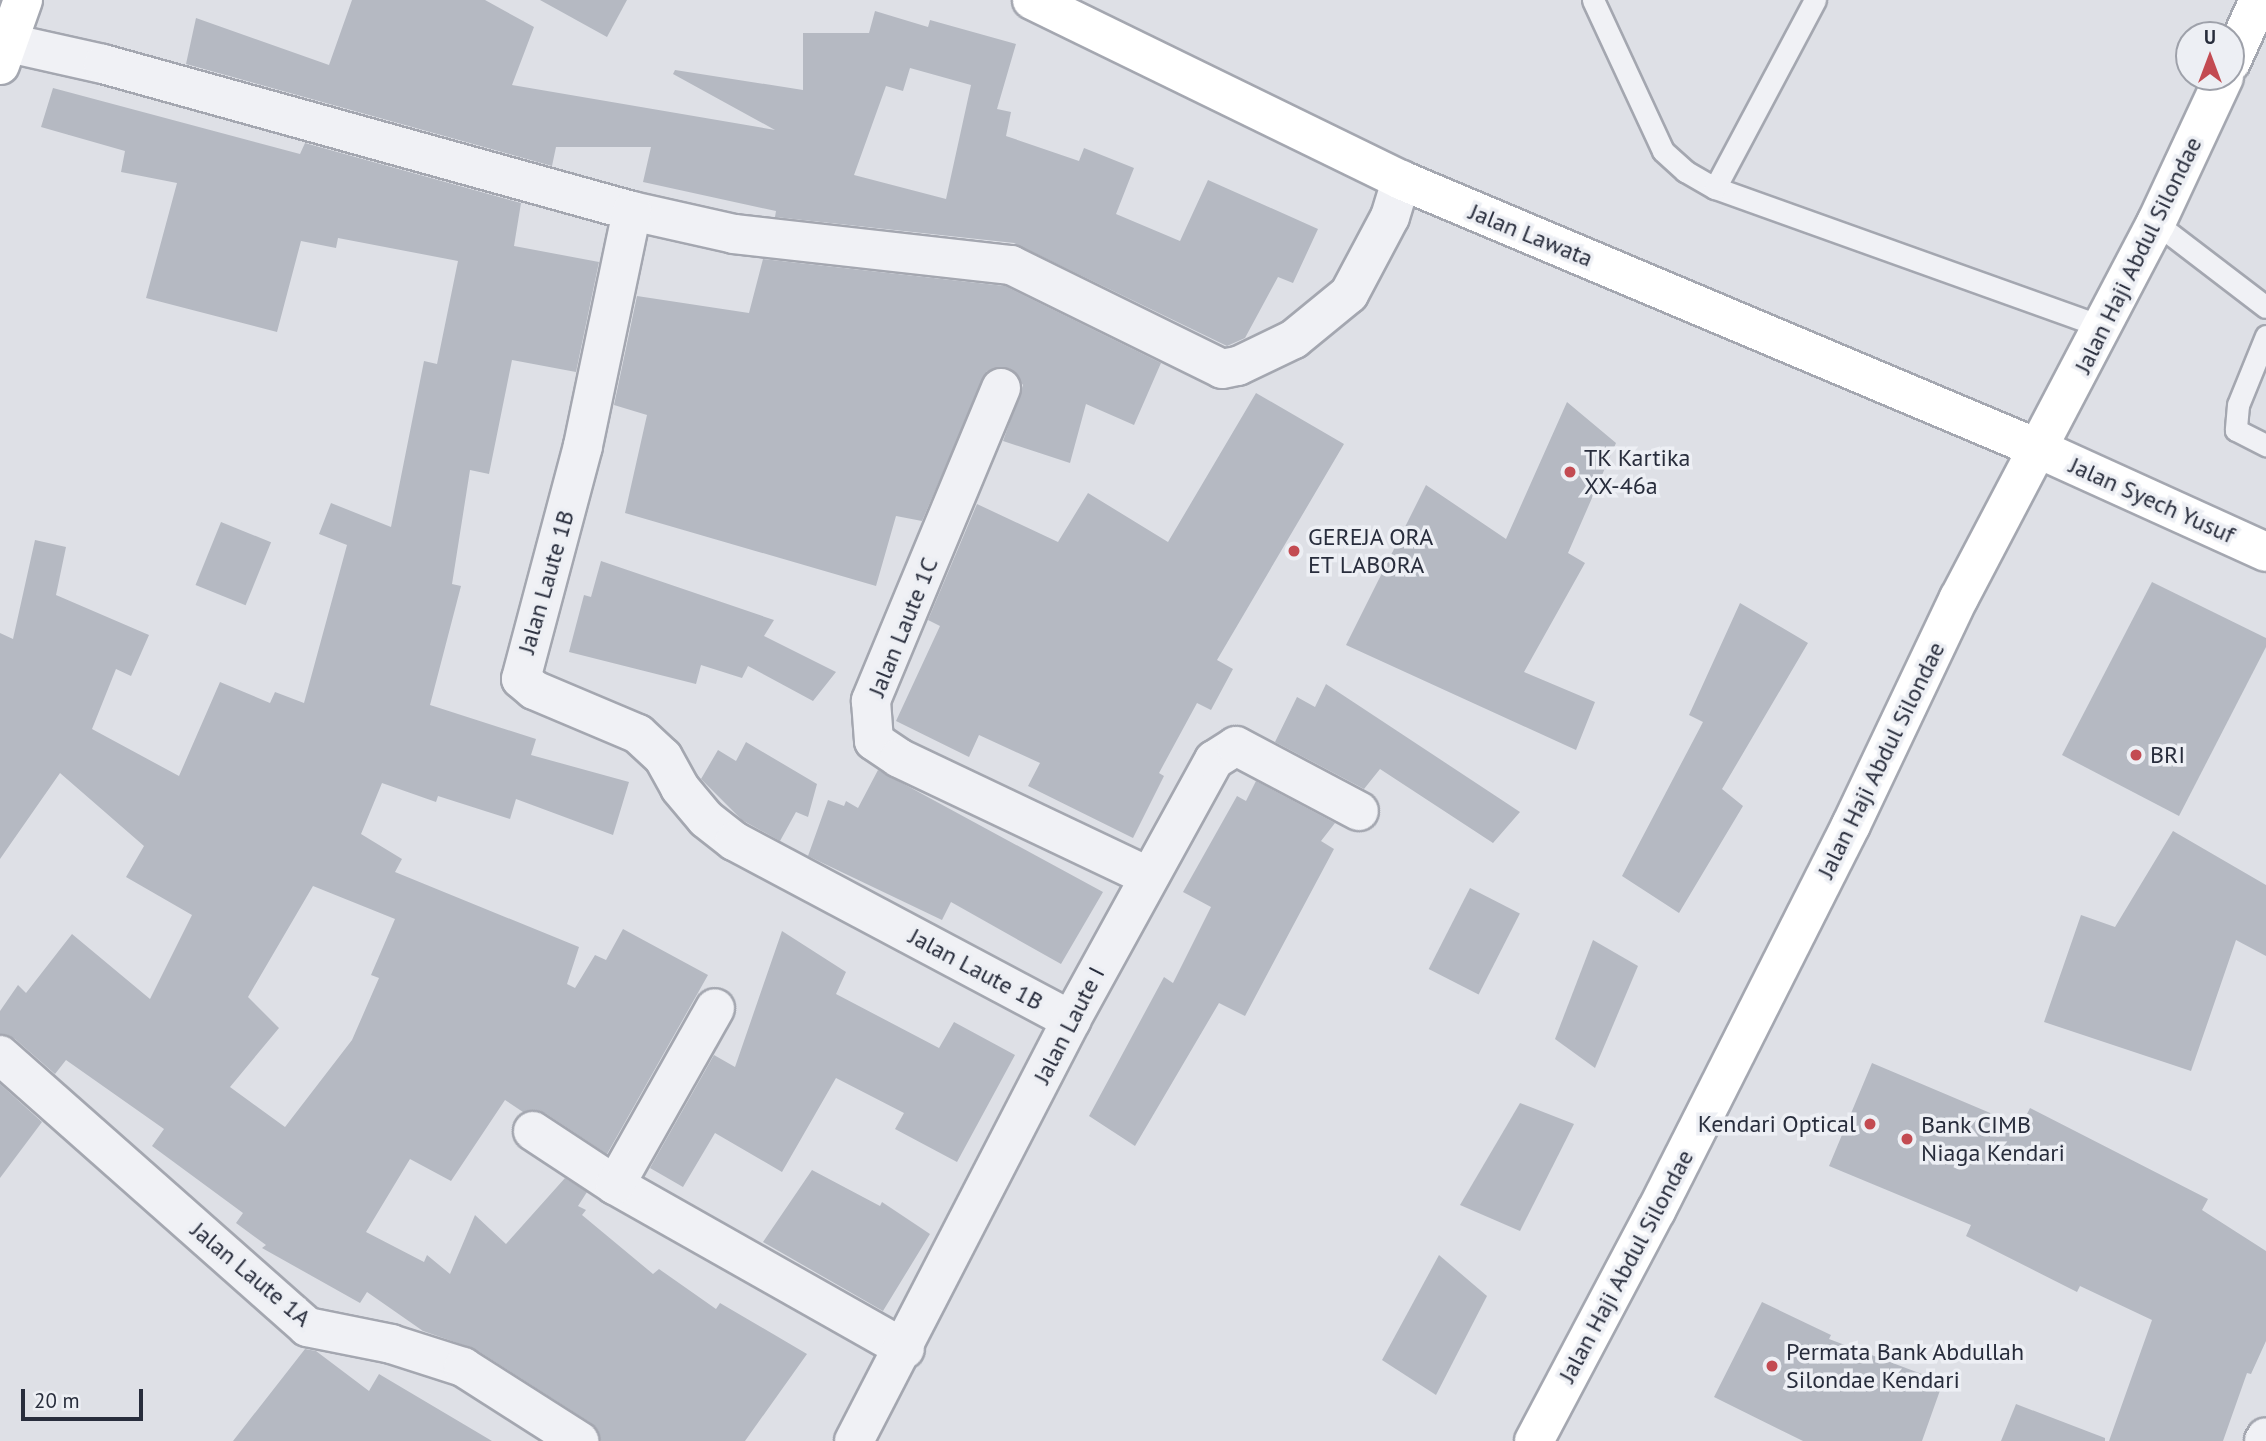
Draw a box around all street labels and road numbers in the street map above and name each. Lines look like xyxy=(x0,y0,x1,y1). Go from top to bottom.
street label: Jalan Haji Abdul Silondae xyxy=(2068,132,2208,378)
street label: Jalan Lawata xyxy=(1465,197,1597,273)
street label: Jalan Syech Yusuf xyxy=(2065,451,2239,549)
street label: Jalan Laute 1B xyxy=(512,507,580,657)
street label: Jalan Laute 1C xyxy=(862,553,944,701)
street label: Jalan Haji Abdul Silondae xyxy=(1811,637,1951,883)
street label: Jalan Laute 1B xyxy=(904,922,1048,1016)
street label: Jalan Laute I xyxy=(1027,962,1111,1088)
street label: Jalan Haji Abdul Silondae xyxy=(1552,1144,1700,1388)
street label: Jalan Laute 1A xyxy=(185,1216,317,1332)

